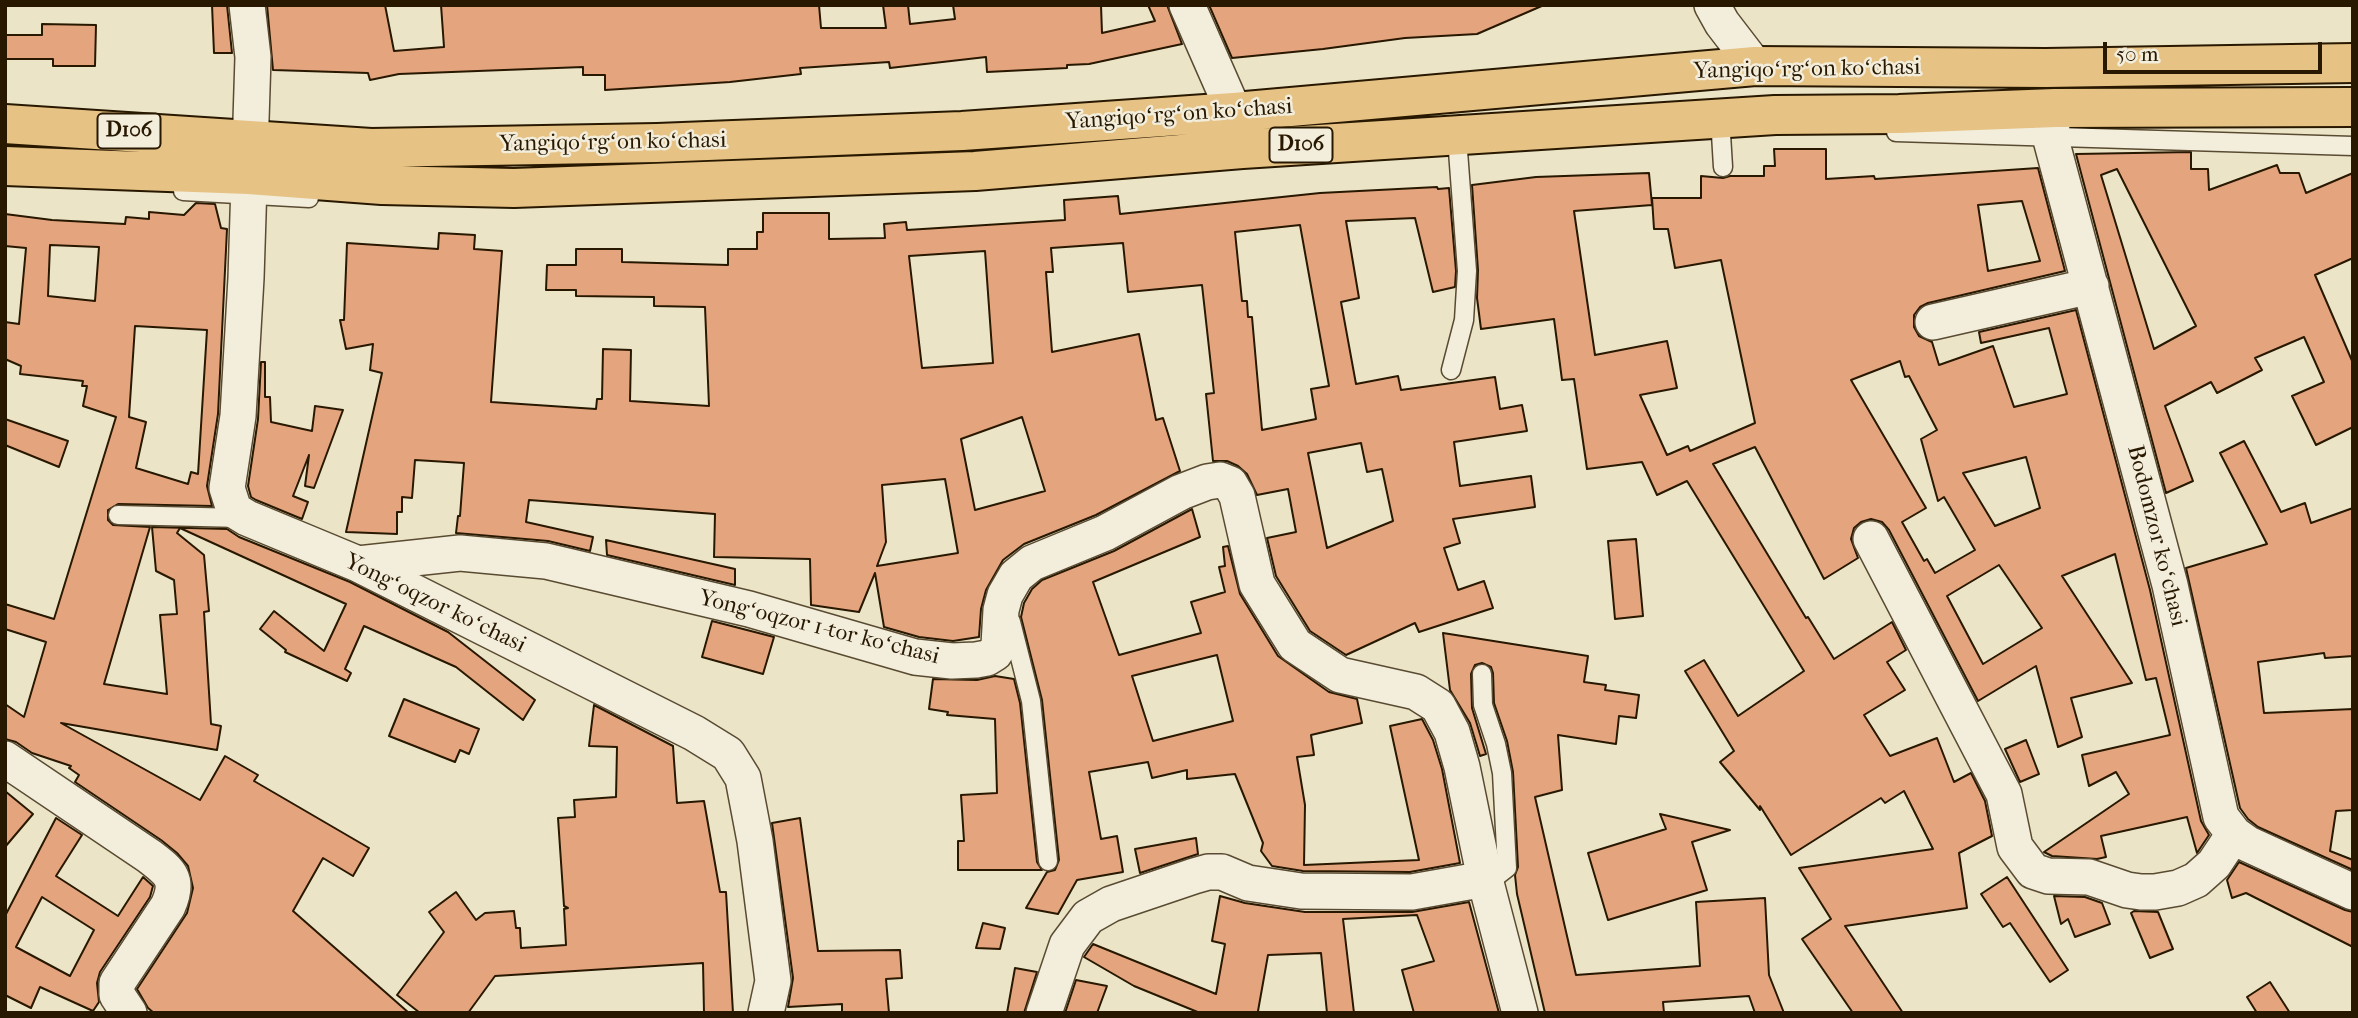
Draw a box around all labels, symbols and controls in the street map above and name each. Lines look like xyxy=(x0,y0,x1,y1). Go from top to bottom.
scale bar xyxy=(2106,28,2325,72)
text: 50 m xyxy=(2116,42,2159,66)
street label: Yangiqoʻrgʻon koʻchasi xyxy=(1693,54,1921,86)
street label: Yangiqoʻrgʻon koʻchasi xyxy=(1065,93,1293,137)
road number: D106 xyxy=(97,114,160,148)
street label: Yangiqoʻrgʻon koʻchasi xyxy=(499,127,727,159)
road number: D106 xyxy=(1270,128,1332,162)
street label: Bodomzor koʻchasi xyxy=(2120,442,2192,630)
street label: Yongʻoqzor koʻchasi xyxy=(340,548,530,660)
street label: Yongʻoqzor 1-tor koʻchasi xyxy=(696,585,942,671)

